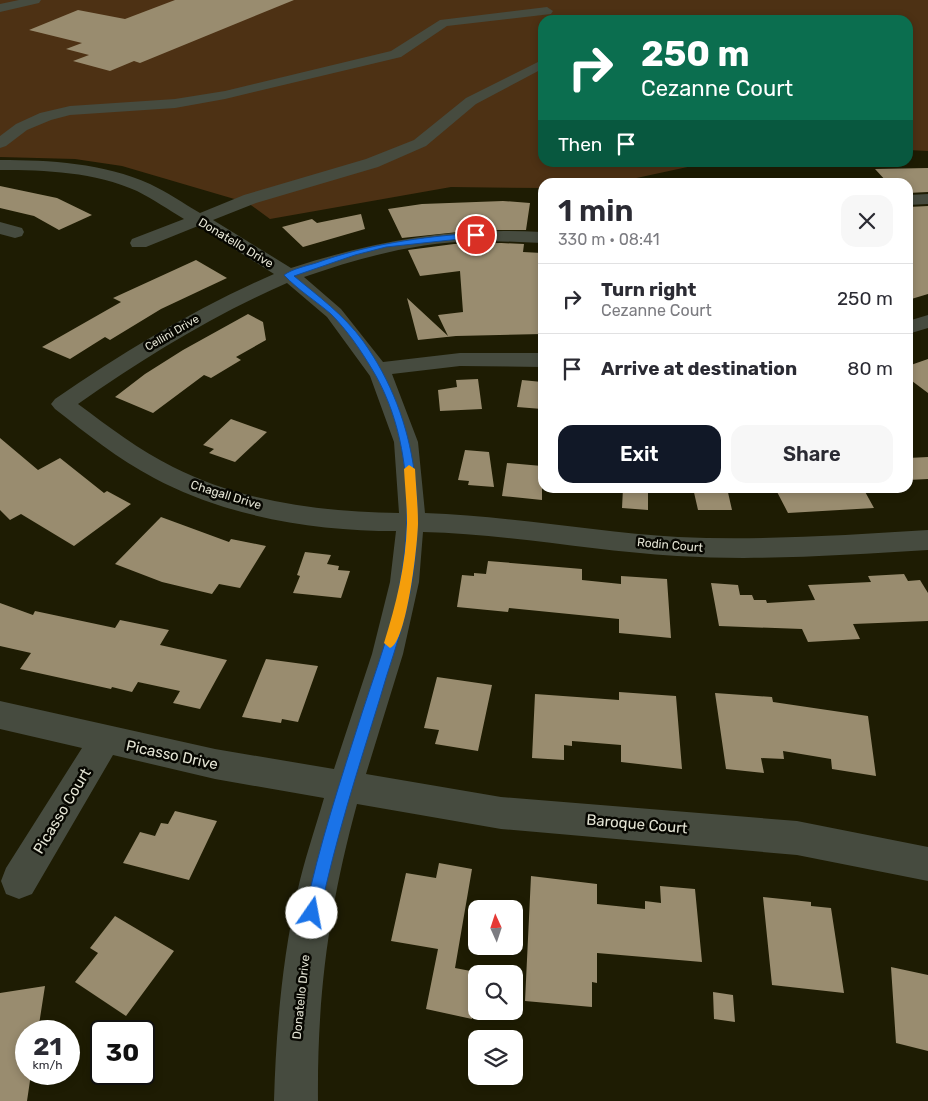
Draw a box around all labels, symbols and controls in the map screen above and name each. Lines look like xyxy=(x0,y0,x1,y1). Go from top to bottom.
text: 250 m xyxy=(641,33,750,75)
icon: right xyxy=(558,35,623,100)
text: Cezanne Court xyxy=(641,75,793,102)
icon: arrive xyxy=(612,130,640,158)
text: Then xyxy=(558,133,602,156)
text: 1 min xyxy=(558,193,633,229)
button: close xyxy=(841,195,893,247)
pin xyxy=(455,214,497,256)
street label: Donatello Drive xyxy=(196,215,276,271)
icon: arrive xyxy=(462,221,490,249)
text: 330 m · 08:41 xyxy=(558,230,660,249)
text: Turn right xyxy=(601,278,696,301)
icon: right xyxy=(558,285,586,313)
text: 250 m xyxy=(837,287,893,310)
text: Cezanne Court xyxy=(601,301,712,320)
street label: Cellini Drive xyxy=(143,312,201,354)
icon: arrive xyxy=(558,355,586,383)
text: Arrive at destination xyxy=(601,357,797,380)
text: 80 m xyxy=(847,357,893,380)
button: Exit xyxy=(558,425,721,483)
button: Share xyxy=(731,425,893,483)
street label: Chagall Drive xyxy=(189,478,263,512)
street label: Rodin Court xyxy=(636,535,704,555)
street label: Picasso Drive xyxy=(124,736,220,774)
street label: Picasso Court xyxy=(29,765,95,857)
street label: Baroque Court xyxy=(586,811,689,837)
position arrow xyxy=(285,886,337,938)
north arrow xyxy=(468,900,522,955)
map controls xyxy=(468,900,523,1085)
street label: Donatello Drive xyxy=(290,954,312,1040)
button: search xyxy=(468,965,523,1020)
speed limit sign: 30 xyxy=(90,1020,155,1085)
button: layers xyxy=(468,1030,523,1085)
text: 21 xyxy=(33,1032,62,1061)
text: km/h xyxy=(33,1058,62,1072)

